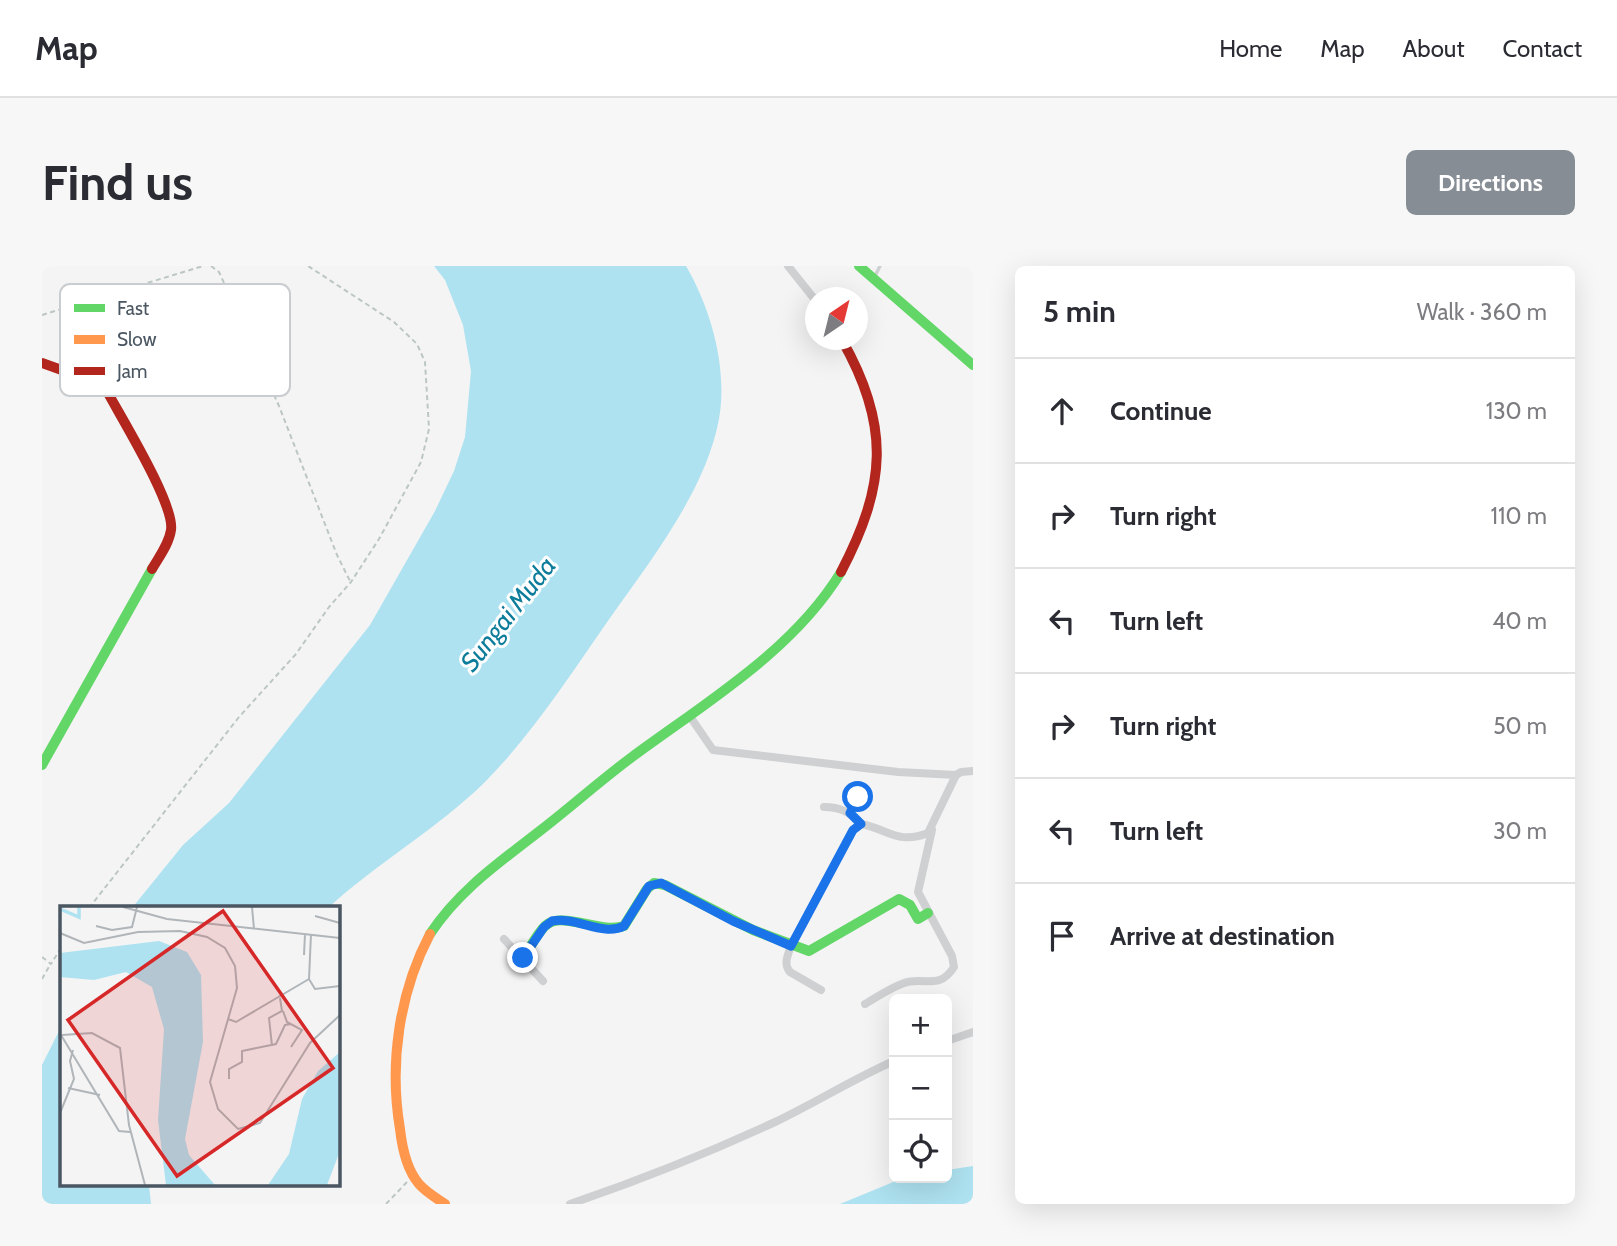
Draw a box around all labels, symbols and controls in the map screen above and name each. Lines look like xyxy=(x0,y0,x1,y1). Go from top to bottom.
text: Map xyxy=(35,28,98,68)
text: Home xyxy=(1219,34,1282,63)
text: Map xyxy=(1320,34,1365,63)
text: About xyxy=(1403,34,1465,63)
text: Contact xyxy=(1503,34,1582,63)
button: Directions xyxy=(1406,150,1575,215)
text: Find us xyxy=(42,153,193,212)
legend xyxy=(60,284,290,396)
north arrow xyxy=(805,287,868,350)
text: 5 min xyxy=(1043,293,1116,330)
text: Fast xyxy=(117,297,150,320)
text: Walk · 360 m xyxy=(1417,298,1547,326)
text: Slow xyxy=(117,328,157,351)
text: Jam xyxy=(116,360,147,383)
icon: ahead xyxy=(1043,392,1081,430)
text: Continue xyxy=(1110,395,1212,427)
text: 130 m xyxy=(1486,397,1547,425)
icon: right xyxy=(1043,497,1081,535)
text: Turn right xyxy=(1110,500,1216,532)
text: 110 m xyxy=(1491,502,1547,530)
water label: Sungai Muda xyxy=(453,550,563,678)
icon: left xyxy=(1043,602,1081,640)
text: Turn left xyxy=(1110,605,1203,637)
text: 40 m xyxy=(1492,607,1547,635)
icon: right xyxy=(1043,707,1081,745)
text: Turn right xyxy=(1110,710,1216,742)
text: 50 m xyxy=(1493,712,1547,740)
route start xyxy=(842,781,873,812)
icon: left xyxy=(1043,812,1081,850)
text: Turn left xyxy=(1110,815,1203,847)
text: 30 m xyxy=(1493,817,1547,845)
inset map xyxy=(60,906,340,1186)
icon: arrive xyxy=(1043,917,1081,955)
text: Arrive at destination xyxy=(1110,920,1335,952)
route end xyxy=(507,942,538,973)
map controls xyxy=(889,994,952,1183)
button: + xyxy=(889,994,952,1057)
button: − xyxy=(889,1057,952,1120)
button: locate xyxy=(889,1120,952,1183)

